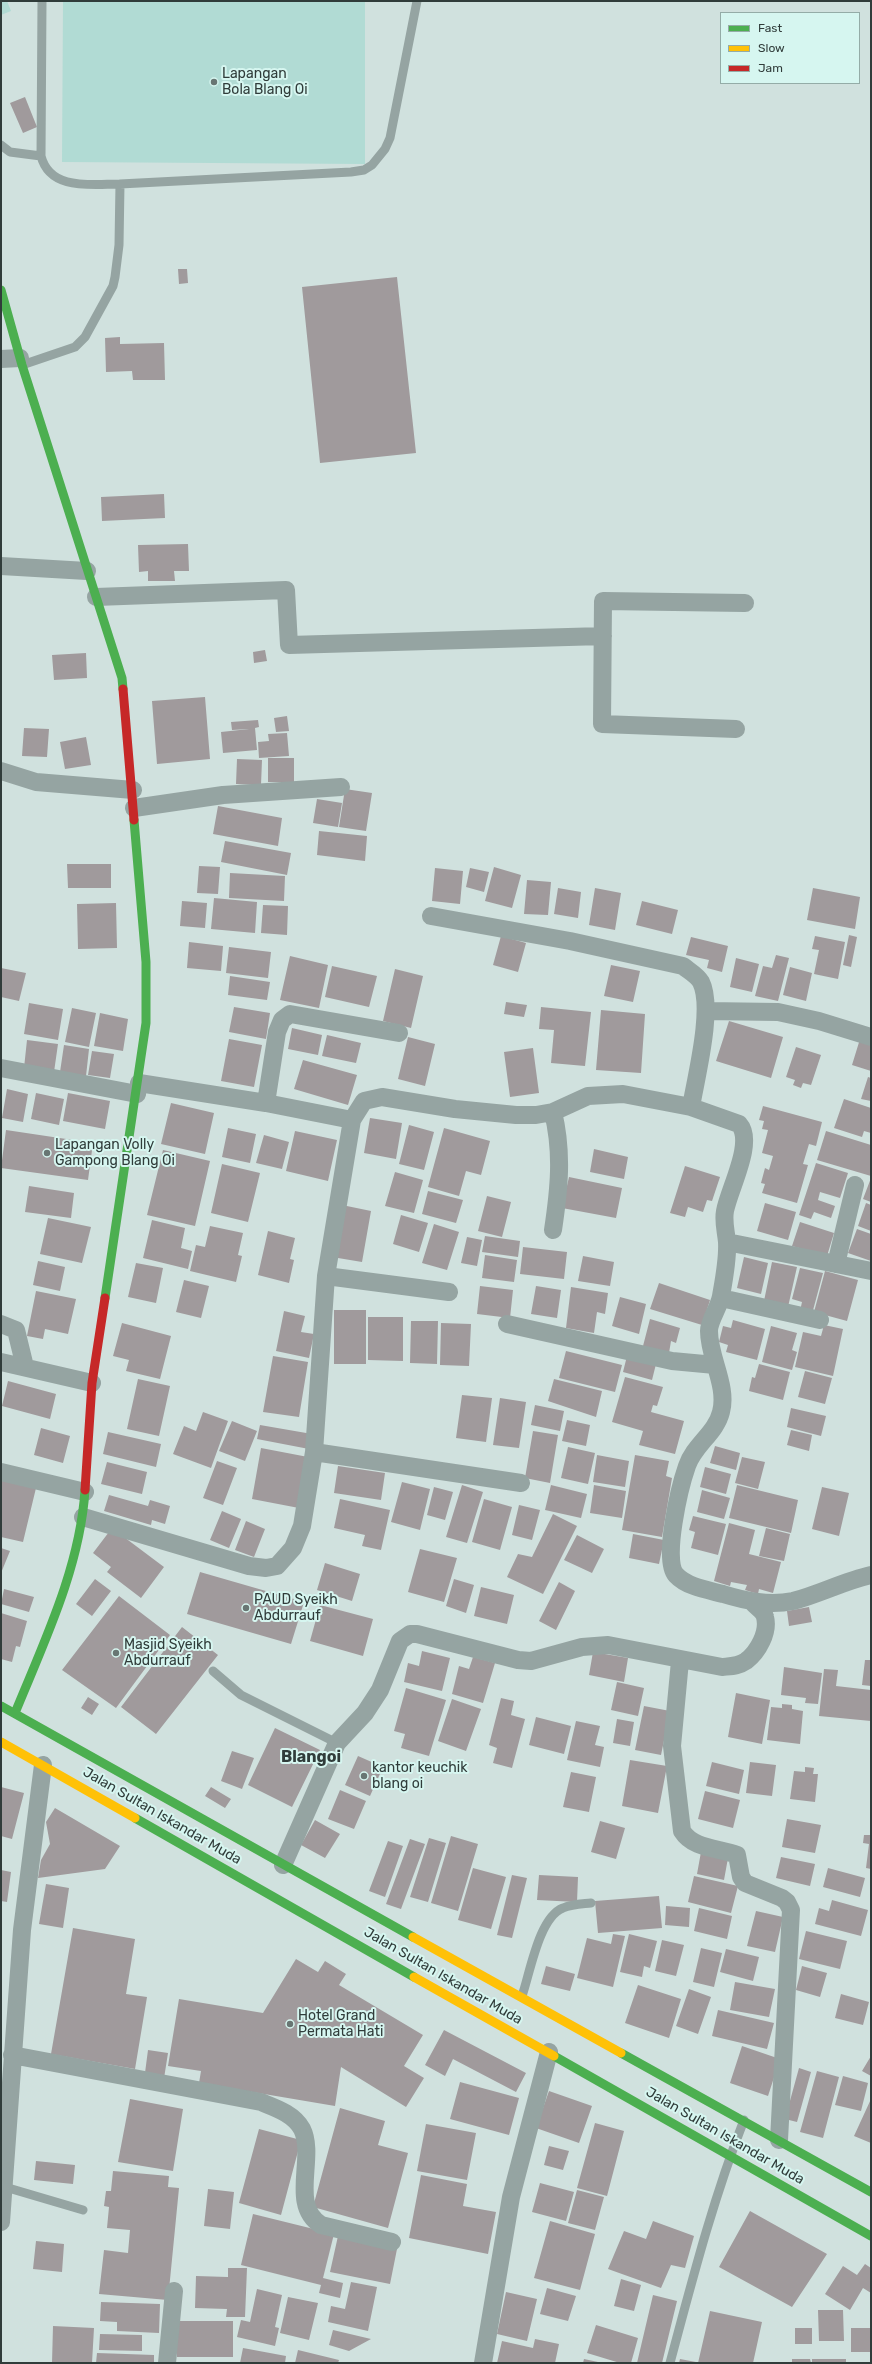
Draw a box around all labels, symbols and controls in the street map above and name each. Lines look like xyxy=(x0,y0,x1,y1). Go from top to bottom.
legend xyxy=(720,12,860,84)
text: Fast xyxy=(758,21,782,35)
text: Slow xyxy=(758,41,785,55)
text: Jam xyxy=(758,61,783,75)
place label: Lapangan Bola Blang Oi xyxy=(222,66,308,98)
marker: Lapangan Bola Blang Oi xyxy=(209,77,219,87)
place label: Lapangan Volly Gampong Blang Oi xyxy=(55,1137,175,1170)
marker: Lapangan Volly Gampong Blang Oi xyxy=(42,1148,52,1158)
place label: PAUD Syeikh Abdurrauf xyxy=(254,1592,338,1624)
marker: PAUD Syeikh Abdurrauf xyxy=(241,1603,251,1613)
place label: Masjid Syeikh Abdurrauf xyxy=(124,1637,212,1670)
marker: Masjid Syeikh Abdurrauf xyxy=(111,1648,121,1658)
district label: Blangoi xyxy=(281,1747,341,1767)
place label: kantor keuchik blang oi xyxy=(372,1760,467,1792)
street label: Jalan Sultan Iskandar Muda xyxy=(80,1764,244,1868)
marker: kantor keuchik blang oi xyxy=(359,1771,369,1781)
street label: Jalan Sultan Iskandar Muda xyxy=(361,1924,525,2028)
place label: Hotel Grand Permata Hati xyxy=(298,2008,383,2040)
marker: Hotel Grand Permata Hati xyxy=(285,2019,295,2029)
street label: Jalan Sultan Iskandar Muda xyxy=(643,2084,807,2188)

